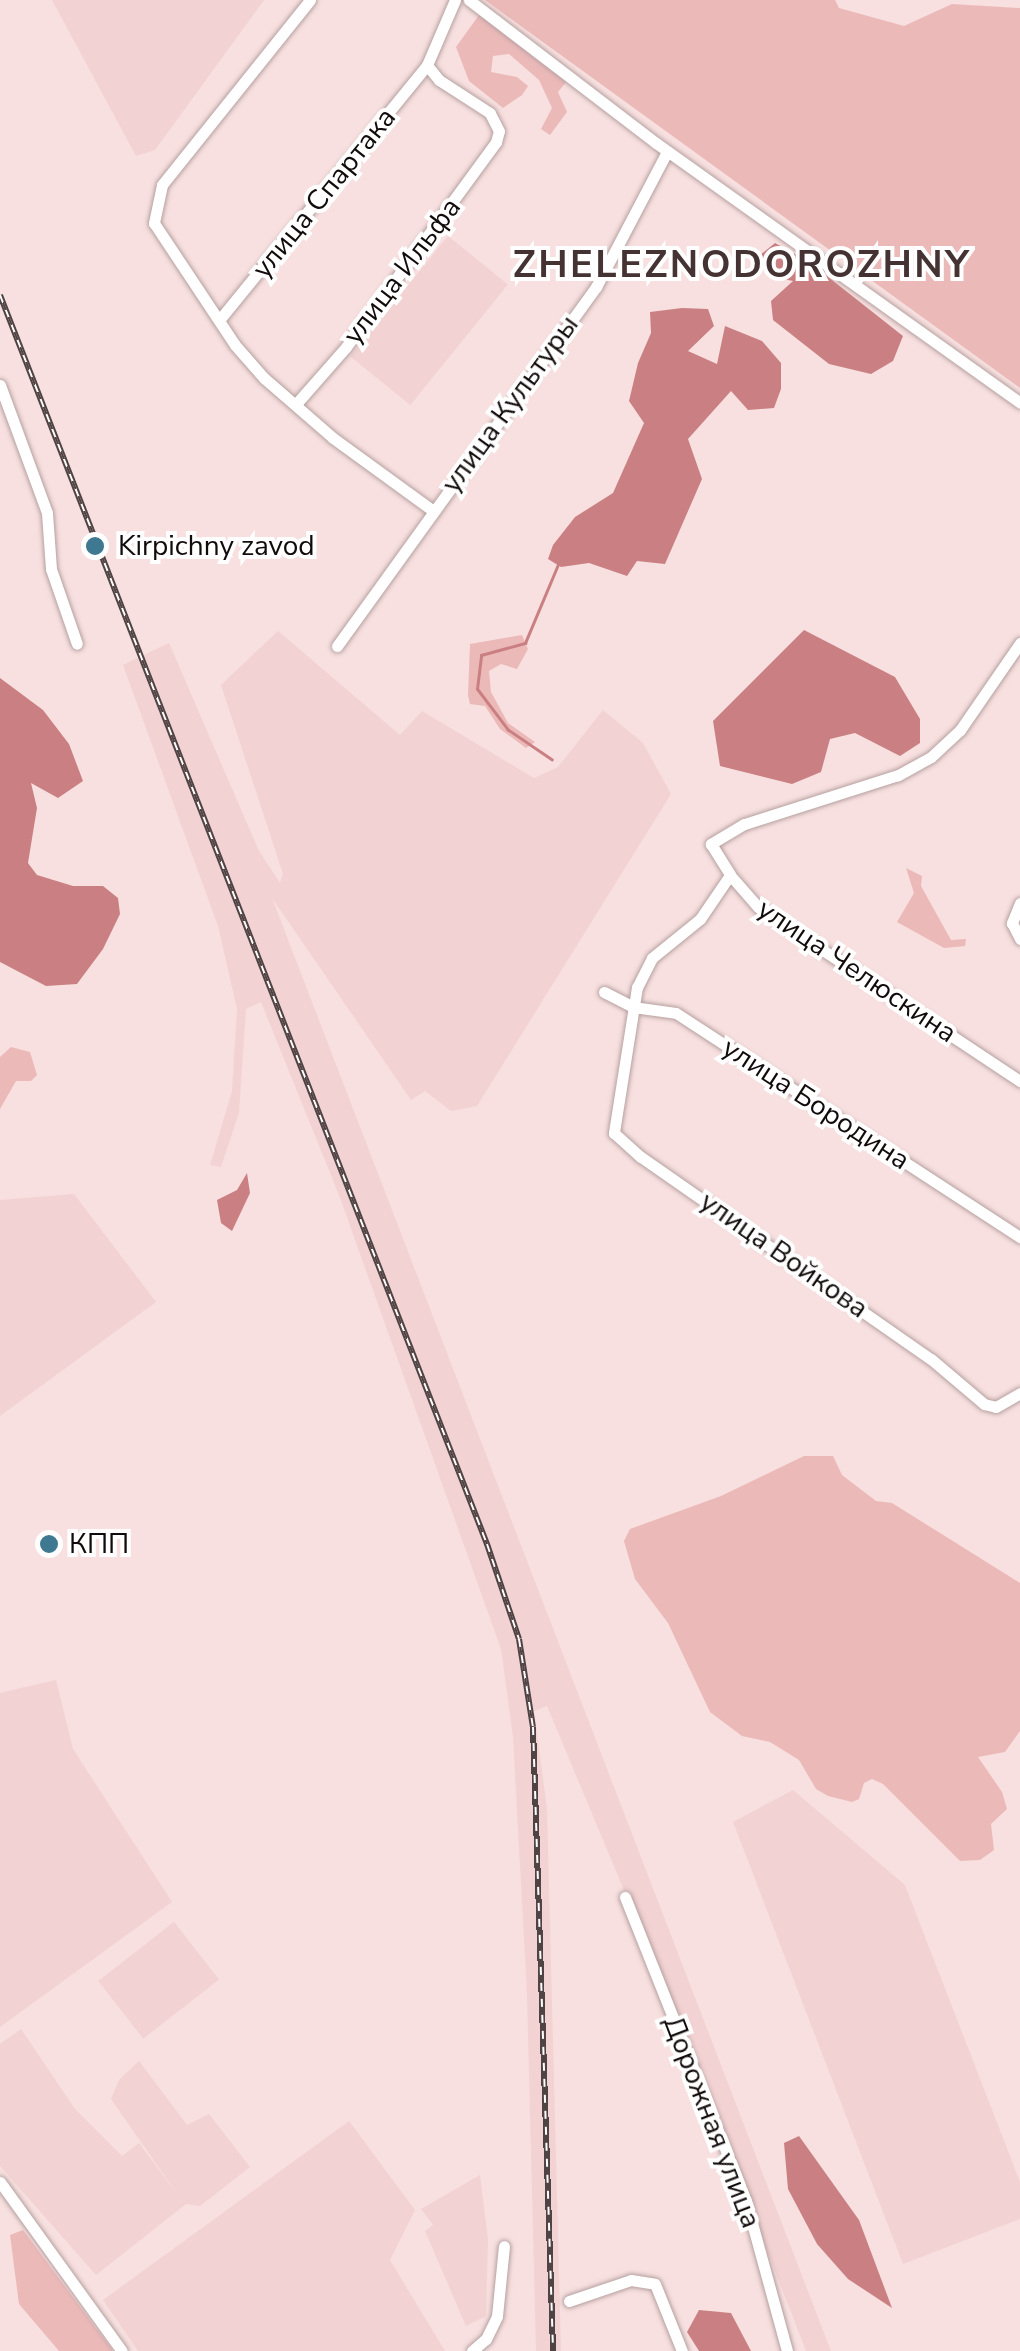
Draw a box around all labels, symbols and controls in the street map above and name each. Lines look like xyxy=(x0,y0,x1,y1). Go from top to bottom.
street label: улица Спартака xyxy=(245,101,403,285)
street label: улица Ильфа xyxy=(336,191,468,351)
district label: ZHELEZNODOROZHNY xyxy=(513,242,971,288)
street label: улица Культуры xyxy=(434,309,586,499)
place label: Kirpichny zavod xyxy=(118,529,315,563)
marker: Kirpichny zavod xyxy=(82,533,108,559)
street label: улица Челюскина xyxy=(751,892,963,1050)
street label: улица Бородина xyxy=(716,1031,916,1177)
street label: улица Войкова xyxy=(694,1185,874,1325)
place label: КПП xyxy=(69,1527,129,1561)
marker: КПП xyxy=(38,1533,60,1555)
street label: Дорожная улица xyxy=(656,2011,768,2233)

